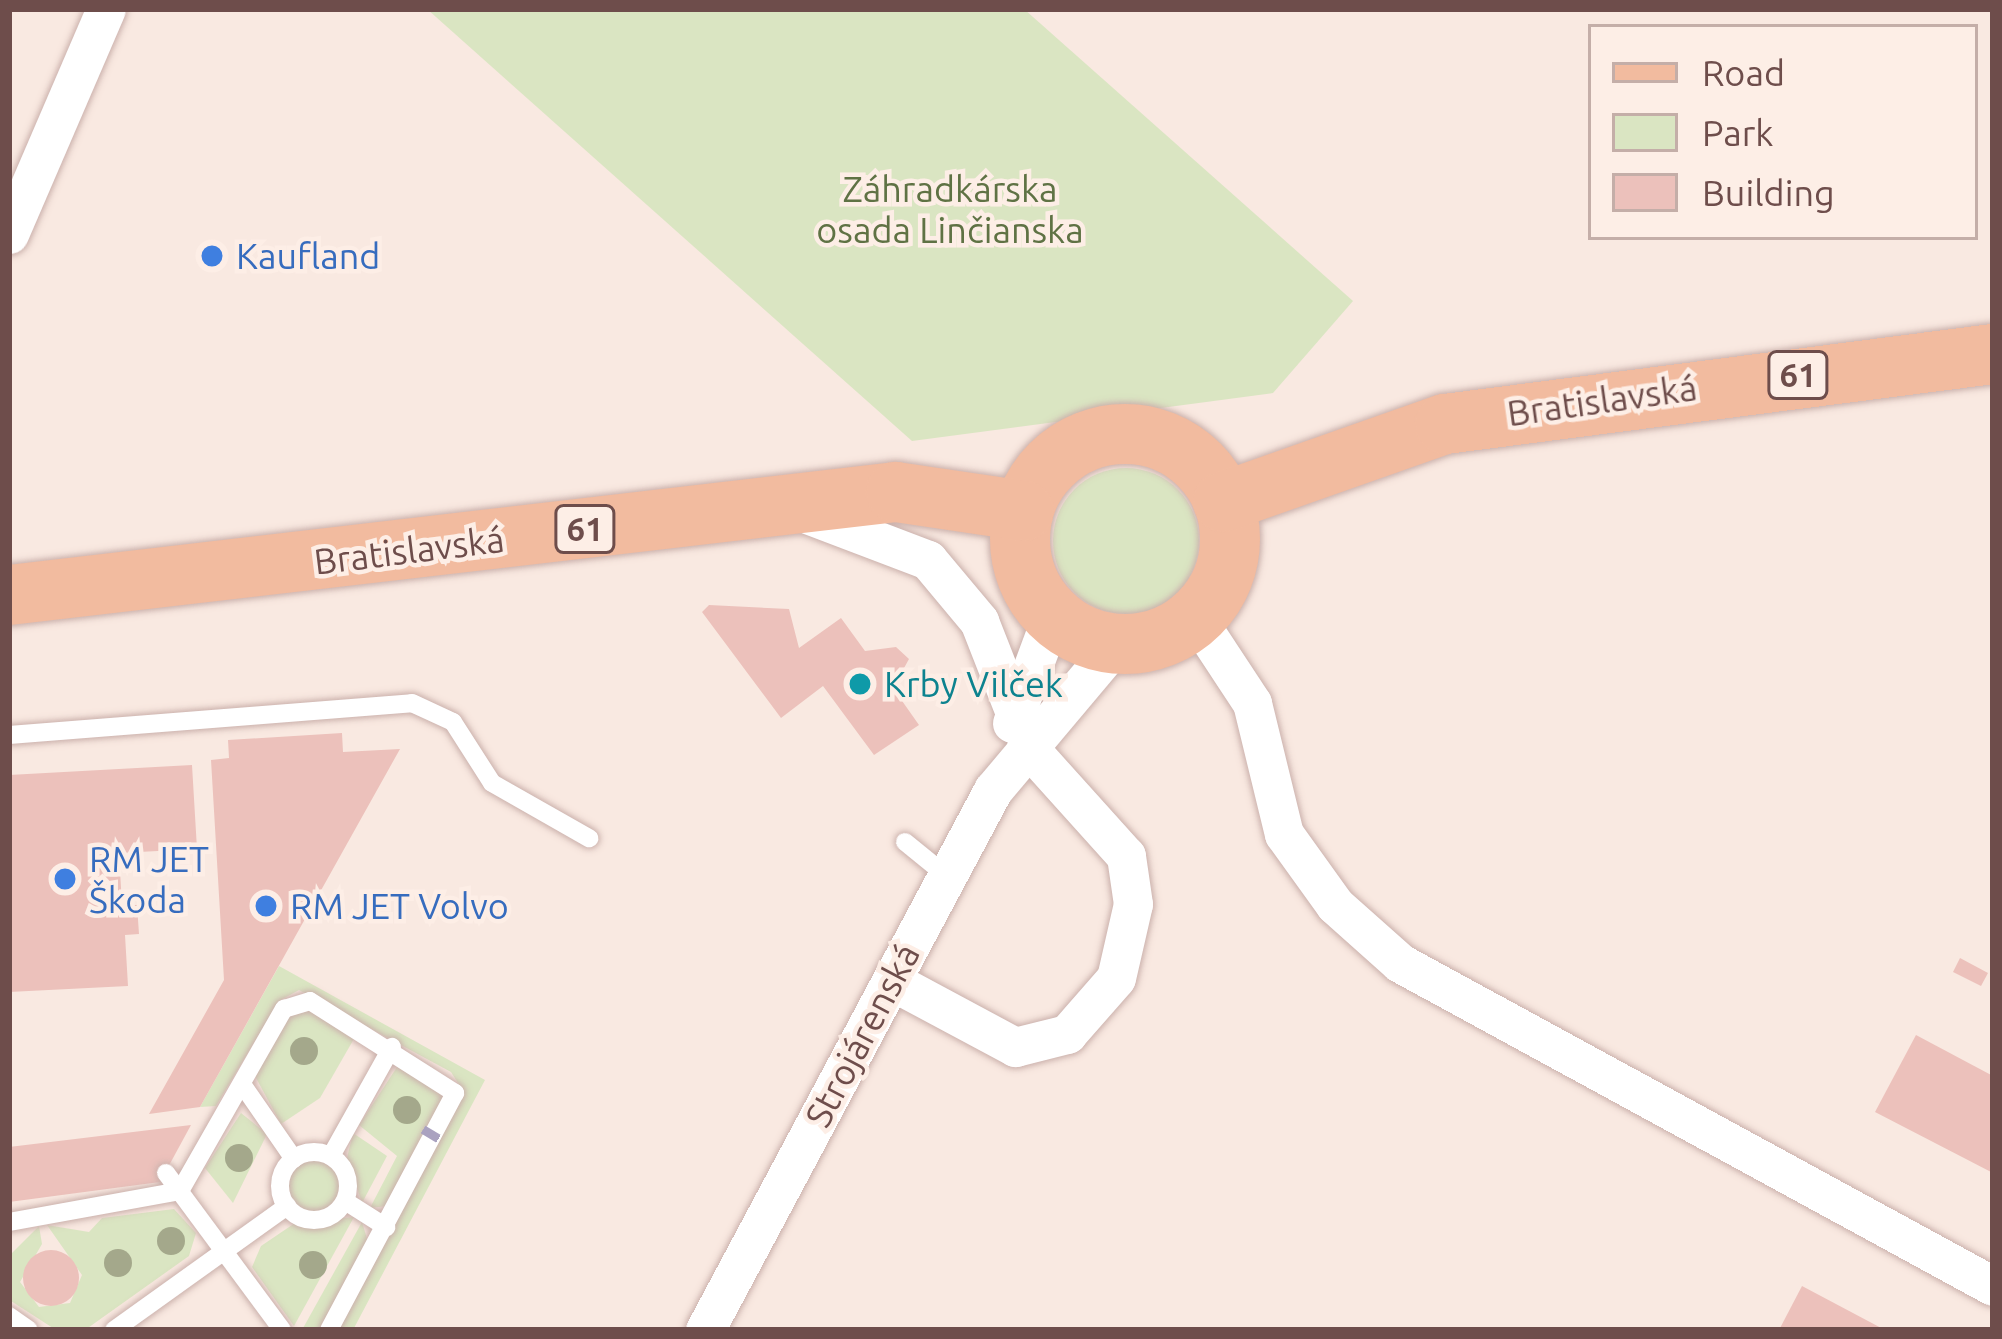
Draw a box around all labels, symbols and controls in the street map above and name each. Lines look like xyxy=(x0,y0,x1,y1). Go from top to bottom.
legend xyxy=(1588,24,1978,240)
text: Road xyxy=(1702,52,1785,93)
text: Park xyxy=(1702,112,1774,153)
park label: Záhradkárska osada Linčianska xyxy=(816,166,1084,251)
text: Building xyxy=(1702,172,1835,213)
place label: Kaufland xyxy=(236,234,380,278)
marker: Kaufland xyxy=(199,243,225,269)
road number: 61 xyxy=(1765,348,1831,402)
street label: Bratislavská xyxy=(1504,365,1700,435)
road number: 61 xyxy=(552,502,618,556)
street label: Bratislavská xyxy=(311,517,507,583)
place label: Krby Vilček xyxy=(884,662,1063,706)
marker: Krby Vilček xyxy=(847,671,873,697)
place label: RM JET Škoda xyxy=(89,836,209,921)
marker: RM JET Škoda xyxy=(52,866,78,892)
place label: RM JET Volvo xyxy=(290,884,509,928)
marker: RM JET Volvo xyxy=(253,893,279,919)
street label: Strojárenská xyxy=(796,936,928,1134)

